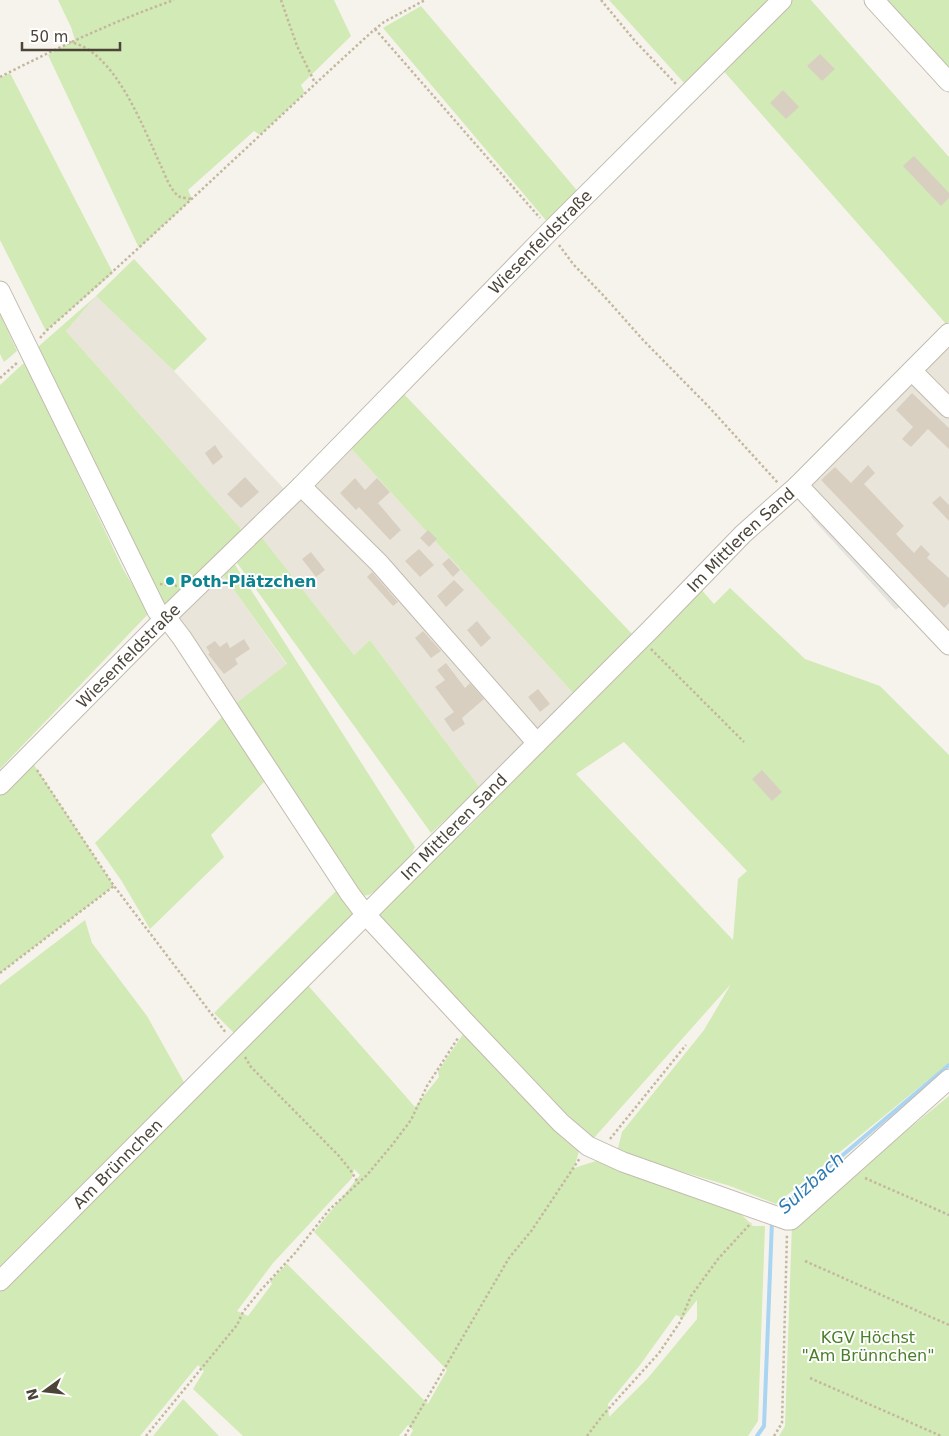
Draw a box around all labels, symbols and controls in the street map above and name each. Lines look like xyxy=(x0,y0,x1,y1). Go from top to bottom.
scale bar xyxy=(22,20,120,52)
text: 50 m xyxy=(30,28,68,46)
street label: Wiesenfeldstraße xyxy=(485,186,596,298)
street label: Im Mittleren Sand xyxy=(683,484,799,596)
place label: Poth-Plätzchen xyxy=(180,572,316,591)
marker: Poth-Plätzchen xyxy=(164,575,176,587)
street label: Wiesenfeldstraße xyxy=(73,600,184,712)
street label: Im Mittleren Sand xyxy=(397,770,511,884)
street label: Am Brünnchen xyxy=(69,1115,166,1213)
water label: Sulzbach xyxy=(774,1148,848,1218)
park label: KGV Höchst "Am Brünnchen" xyxy=(801,1328,935,1365)
north arrow xyxy=(20,1366,70,1416)
text: N xyxy=(23,1387,42,1402)

